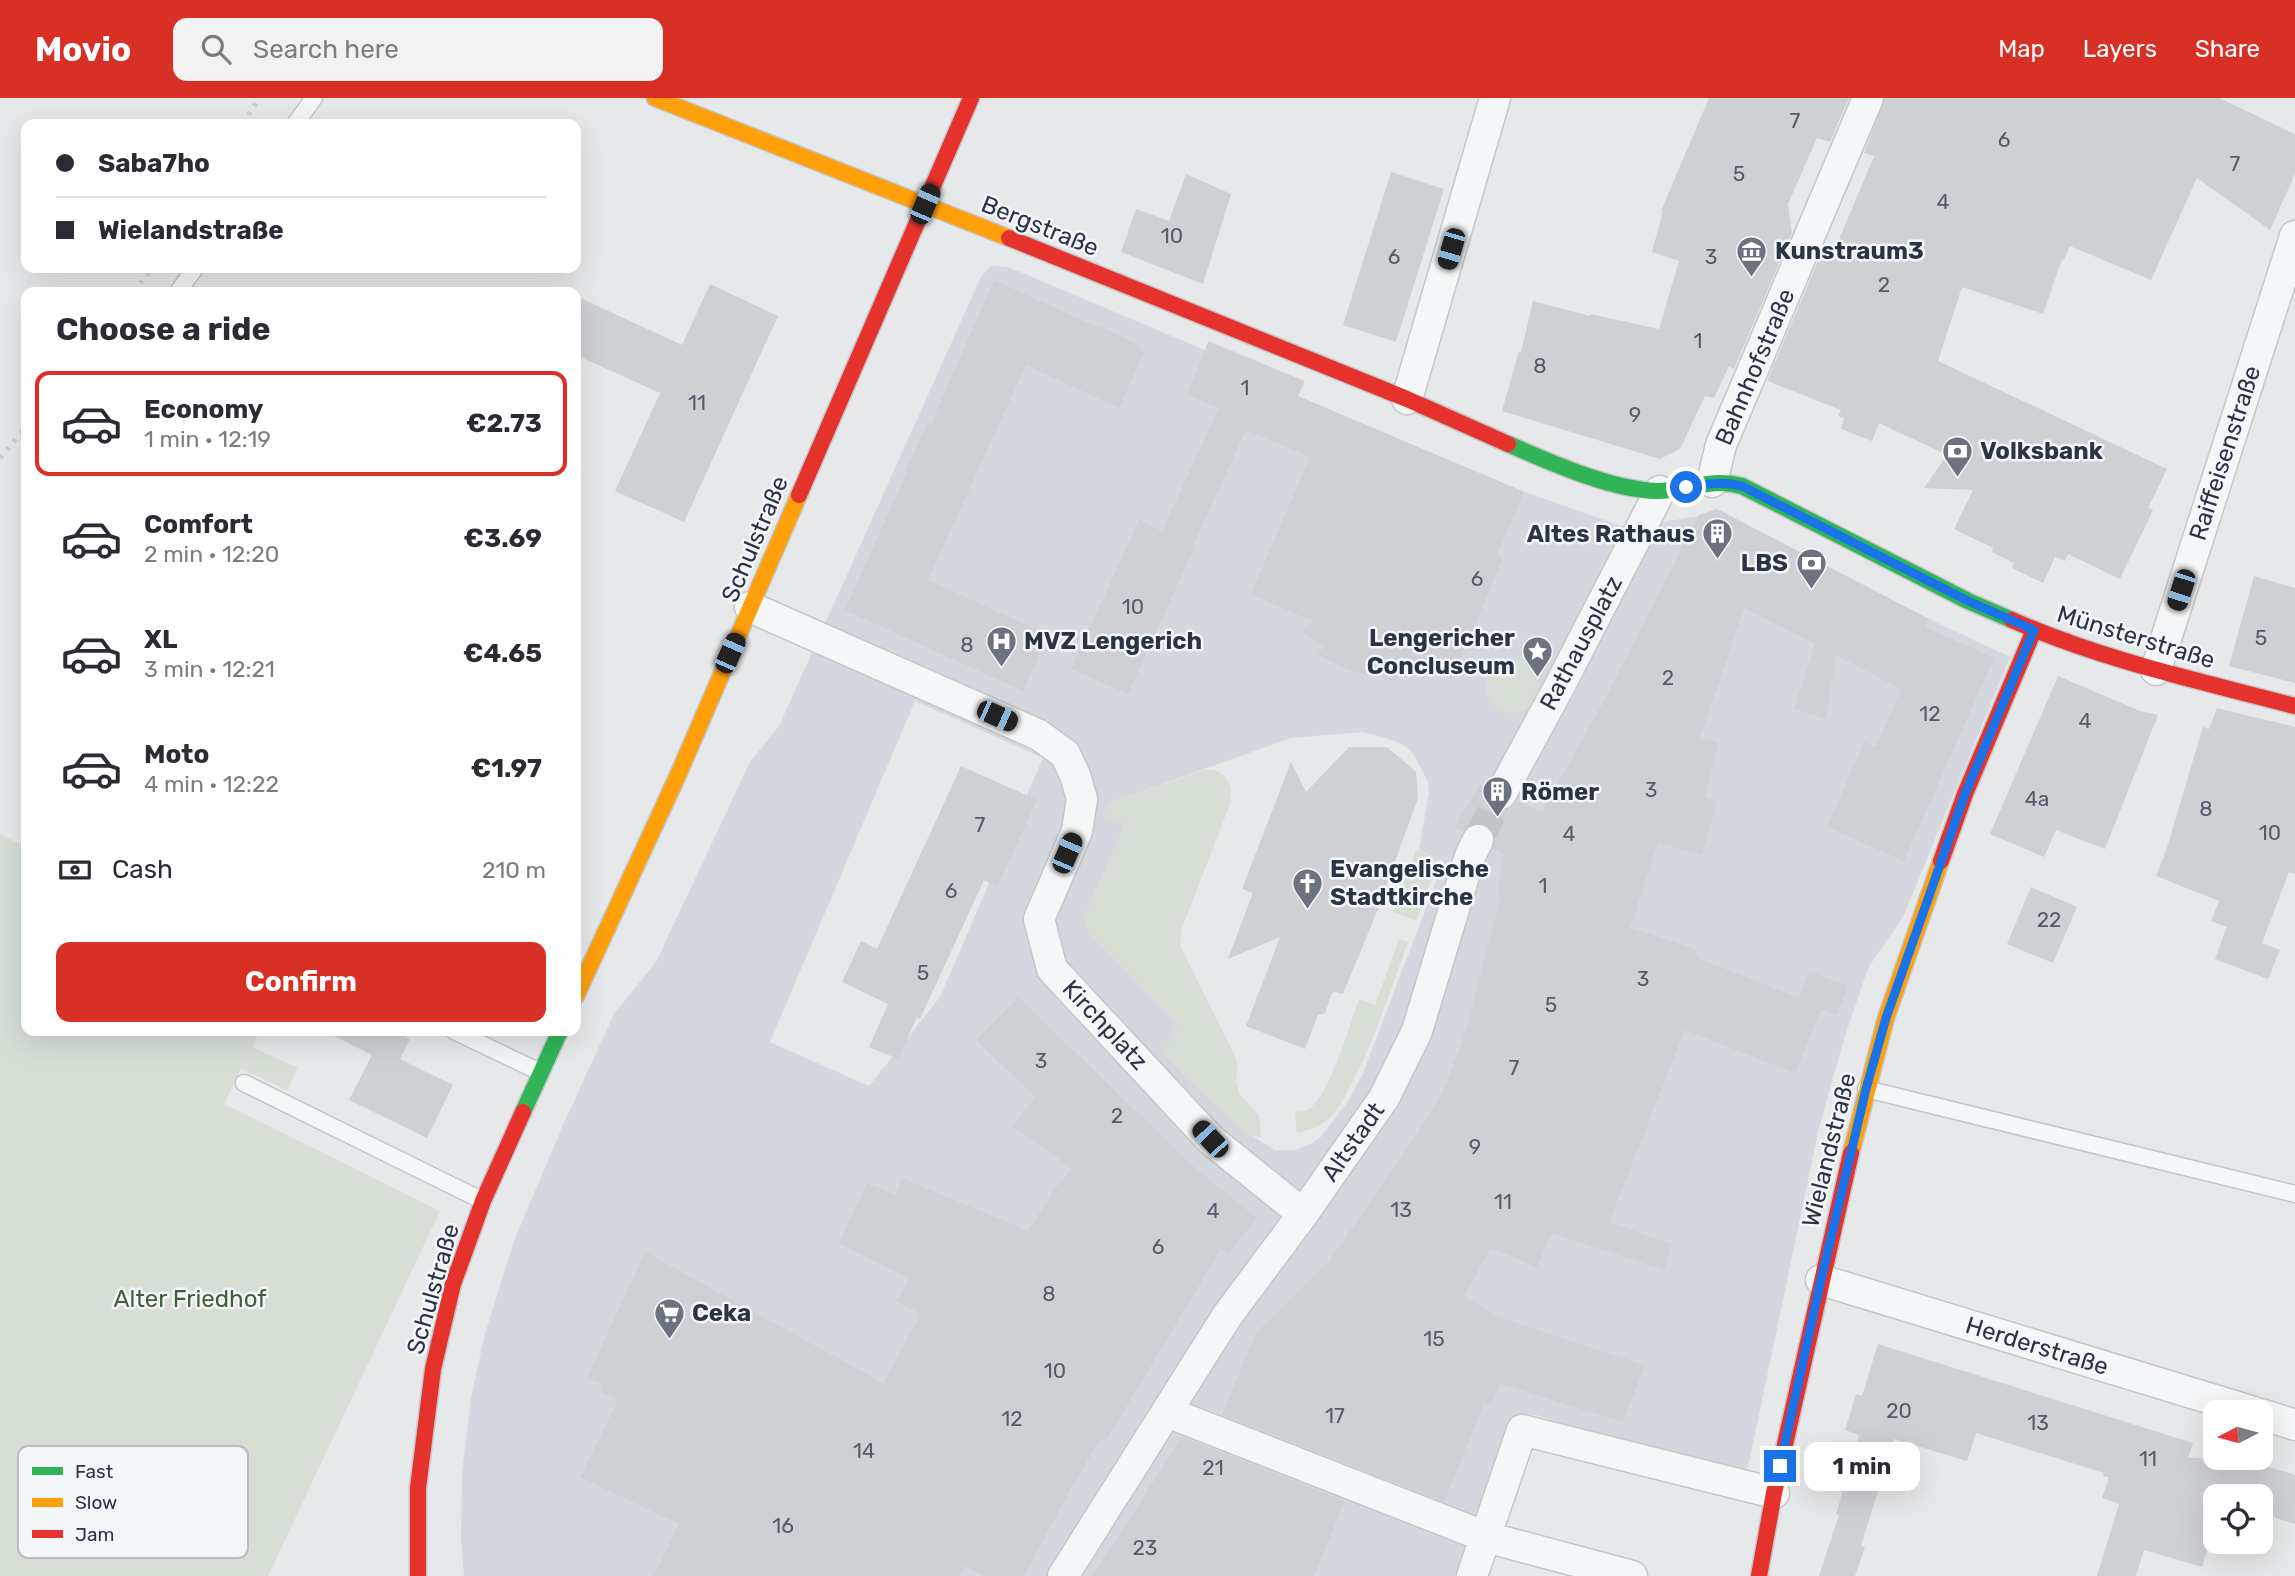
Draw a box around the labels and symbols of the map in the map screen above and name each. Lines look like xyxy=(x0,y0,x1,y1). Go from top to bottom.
house number: 7 xyxy=(1790,108,1801,133)
house number: 6 xyxy=(1998,127,2010,152)
house number: 7 xyxy=(2230,151,2241,176)
house number: 5 xyxy=(1733,161,1745,186)
car xyxy=(908,181,943,227)
house number: 4 xyxy=(1936,189,1950,214)
street label: Bergstraße xyxy=(977,190,1103,262)
house number: 10 xyxy=(1161,223,1183,248)
car xyxy=(1436,226,1467,272)
museum icon: Kunstraum3 xyxy=(1735,234,1769,278)
place label: Kunstraum3 xyxy=(1775,237,1924,265)
house number: 6 xyxy=(1388,244,1400,269)
house number: 3 xyxy=(1705,244,1717,269)
house number: 2 xyxy=(1878,272,1890,297)
street label: Bahnhofstraße xyxy=(1709,285,1801,449)
house number: 1 xyxy=(1694,328,1703,353)
house number: 8 xyxy=(1533,353,1547,378)
street label: Raiffeisenstraße xyxy=(2184,362,2266,544)
house number: 1 xyxy=(1241,375,1250,400)
house number: 11 xyxy=(688,390,706,415)
house number: 9 xyxy=(1629,402,1641,427)
bank icon: Volksbank xyxy=(1940,434,1974,478)
place label: Volksbank xyxy=(1980,437,2103,465)
route start xyxy=(1670,471,1702,503)
street label: Schulstraße xyxy=(716,472,794,606)
building icon: Altes Rathaus xyxy=(1701,517,1735,561)
place label: Altes Rathaus xyxy=(1527,520,1695,548)
bank icon: LBS xyxy=(1794,546,1828,590)
place label: LBS xyxy=(1741,549,1788,577)
house number: 6 xyxy=(1471,566,1483,591)
car xyxy=(2165,567,2198,613)
street label: Rathausplatz xyxy=(1534,571,1628,715)
house number: 10 xyxy=(1122,594,1144,619)
street label: Münsterstraße xyxy=(2054,600,2218,674)
hospital icon: MVZ Lengerich xyxy=(984,624,1018,668)
place label: Lengericher Concluseum xyxy=(1367,624,1515,680)
house number: 5 xyxy=(2255,625,2267,650)
place label: MVZ Lengerich xyxy=(1024,627,1202,655)
car xyxy=(712,630,749,676)
house number: 8 xyxy=(960,632,974,657)
place icon: Lengericher Concluseum xyxy=(1521,635,1555,679)
house number: 2 xyxy=(1662,665,1674,690)
car xyxy=(974,698,1021,734)
house number: 12 xyxy=(1919,701,1941,726)
house number: 4 xyxy=(2078,708,2092,733)
building icon: Römer xyxy=(1481,775,1515,819)
house number: 3 xyxy=(1645,777,1657,802)
place label: Römer xyxy=(1521,778,1599,806)
house number: 4a xyxy=(2025,786,2049,811)
house number: 8 xyxy=(2199,796,2213,821)
house number: 7 xyxy=(975,812,986,837)
house number: 10 xyxy=(2259,820,2281,845)
house number: 4 xyxy=(1562,821,1576,846)
car xyxy=(1050,830,1085,876)
place label: Evangelische Stadtkirche xyxy=(1330,855,1489,911)
church icon: Evangelische Stadtkirche xyxy=(1290,866,1324,910)
house number: 1 xyxy=(1539,873,1548,898)
house number: 6 xyxy=(945,878,957,903)
house number: 22 xyxy=(2037,907,2061,932)
house number: 5 xyxy=(917,960,929,985)
house number: 3 xyxy=(1637,966,1649,991)
street label: Kirchplatz xyxy=(1057,975,1153,1075)
house number: 5 xyxy=(1545,992,1557,1017)
house number: 3 xyxy=(1035,1048,1047,1073)
house number: 7 xyxy=(1509,1055,1520,1080)
street label: Wielandstraße xyxy=(1796,1070,1862,1230)
street label: Altstadt xyxy=(1316,1097,1390,1187)
house number: 2 xyxy=(1111,1103,1123,1128)
car xyxy=(1188,1116,1233,1162)
house number: 9 xyxy=(1469,1134,1481,1159)
house number: 11 xyxy=(1494,1189,1512,1214)
house number: 13 xyxy=(1390,1197,1412,1222)
house number: 4 xyxy=(1206,1198,1220,1223)
street label: Schulstraße xyxy=(401,1221,465,1357)
house number: 6 xyxy=(1152,1234,1164,1259)
house number: 8 xyxy=(1042,1281,1056,1306)
park label: Alter Friedhof xyxy=(114,1285,267,1313)
supermarket icon: Ceka xyxy=(652,1296,686,1340)
place label: Ceka xyxy=(692,1299,751,1327)
street label: Herderstraße xyxy=(1962,1311,2112,1381)
house number: 15 xyxy=(1423,1326,1445,1351)
house number: 10 xyxy=(1044,1358,1066,1383)
house number: 20 xyxy=(1886,1398,1912,1423)
north arrow xyxy=(2203,1400,2273,1470)
house number: 17 xyxy=(1325,1403,1345,1428)
house number: 12 xyxy=(1001,1406,1023,1431)
house number: 13 xyxy=(2027,1410,2049,1435)
house number: 14 xyxy=(853,1438,875,1463)
callout: 1 min xyxy=(1804,1442,1920,1490)
legend xyxy=(18,1446,248,1558)
house number: 11 xyxy=(2139,1446,2157,1471)
route end xyxy=(1764,1450,1796,1482)
house number: 21 xyxy=(1202,1455,1224,1480)
text: Fast xyxy=(75,1460,114,1483)
text: Slow xyxy=(75,1491,117,1514)
house number: 16 xyxy=(772,1513,794,1538)
text: Jam xyxy=(75,1523,114,1546)
house number: 23 xyxy=(1133,1535,1157,1560)

